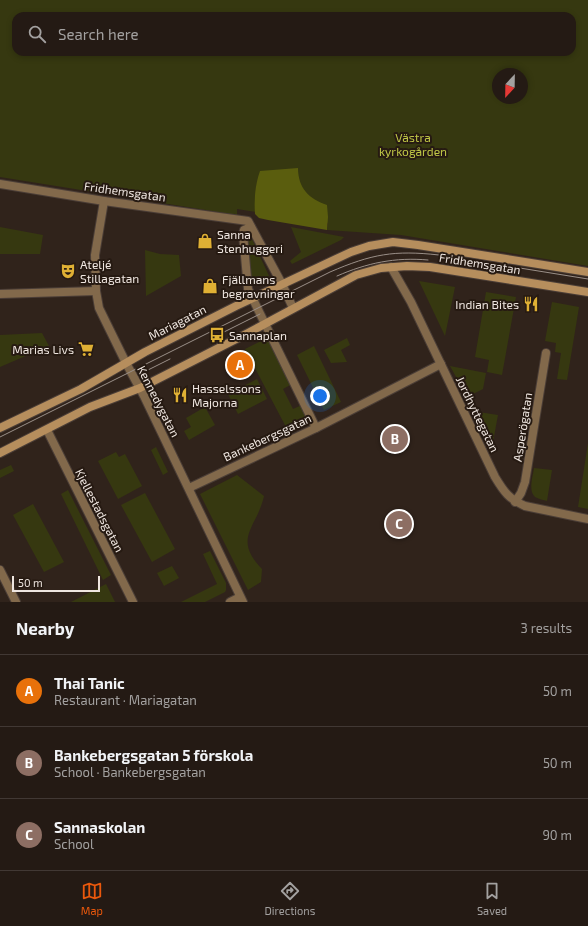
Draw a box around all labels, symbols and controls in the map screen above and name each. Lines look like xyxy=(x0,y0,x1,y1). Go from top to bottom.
search box xyxy=(12,12,576,56)
icon: search xyxy=(26,23,48,45)
text: Search here xyxy=(58,25,139,43)
north arrow xyxy=(492,68,528,104)
park label: Västra kyrkogården xyxy=(379,130,447,158)
street label: Fridhemsgatan xyxy=(83,178,167,204)
place label: Sanna Stenhuggeri xyxy=(217,227,283,255)
shop icon: Sanna Stenhuggeri xyxy=(196,232,214,250)
street label: Fridhemsgatan xyxy=(438,250,522,276)
place label: Ateljé Stillagatan xyxy=(80,257,139,285)
theatre icon: Ateljé Stillagatan xyxy=(59,262,77,280)
place label: Fjällmans begravningar xyxy=(222,272,295,300)
shop icon: Fjällmans begravningar xyxy=(201,277,219,295)
restaurant icon: Indian Bites xyxy=(522,295,540,313)
place label: Indian Bites xyxy=(455,297,519,311)
street label: Mariagatan xyxy=(146,301,208,343)
bus stop icon: Sannaplan xyxy=(208,326,226,344)
place label: Sannaplan xyxy=(229,328,287,342)
supermarket icon: Marias Livs xyxy=(77,340,95,358)
place label: Marias Livs xyxy=(12,342,74,356)
pin: A xyxy=(227,350,253,380)
street label: Kennedygatan xyxy=(135,363,183,439)
street label: Jordhyttegatan xyxy=(454,374,502,454)
place label: Hasselssons Majorna xyxy=(192,381,261,410)
restaurant icon: Hasselssons Majorna xyxy=(171,386,189,404)
your location xyxy=(310,386,330,406)
street label: Asperögatan xyxy=(510,391,534,463)
street label: Bankebergsgatan xyxy=(221,410,313,464)
pin: B xyxy=(382,424,408,454)
street label: Kjellestadsgatan xyxy=(72,466,127,555)
pin: C xyxy=(386,509,412,539)
scale bar xyxy=(12,574,100,593)
text: 50 m xyxy=(18,576,43,589)
text: Nearby xyxy=(16,618,74,638)
text: 3 results xyxy=(521,620,572,636)
text: Thai Tanic xyxy=(54,674,125,692)
text: A xyxy=(25,683,33,699)
text: 50 m xyxy=(543,683,572,699)
text: Restaurant · Mariagatan xyxy=(54,692,197,708)
text: Bankebergsgatan 5 förskola xyxy=(54,746,253,764)
text: B xyxy=(25,755,33,771)
text: 50 m xyxy=(543,755,572,771)
text: School · Bankebergsgatan xyxy=(54,764,206,780)
text: Sannaskolan xyxy=(54,818,145,836)
text: C xyxy=(25,827,33,843)
text: 90 m xyxy=(542,827,572,843)
text: School xyxy=(54,836,94,852)
tab: Map xyxy=(81,880,103,917)
tab: Directions xyxy=(265,880,315,917)
tab: Saved xyxy=(477,880,507,917)

